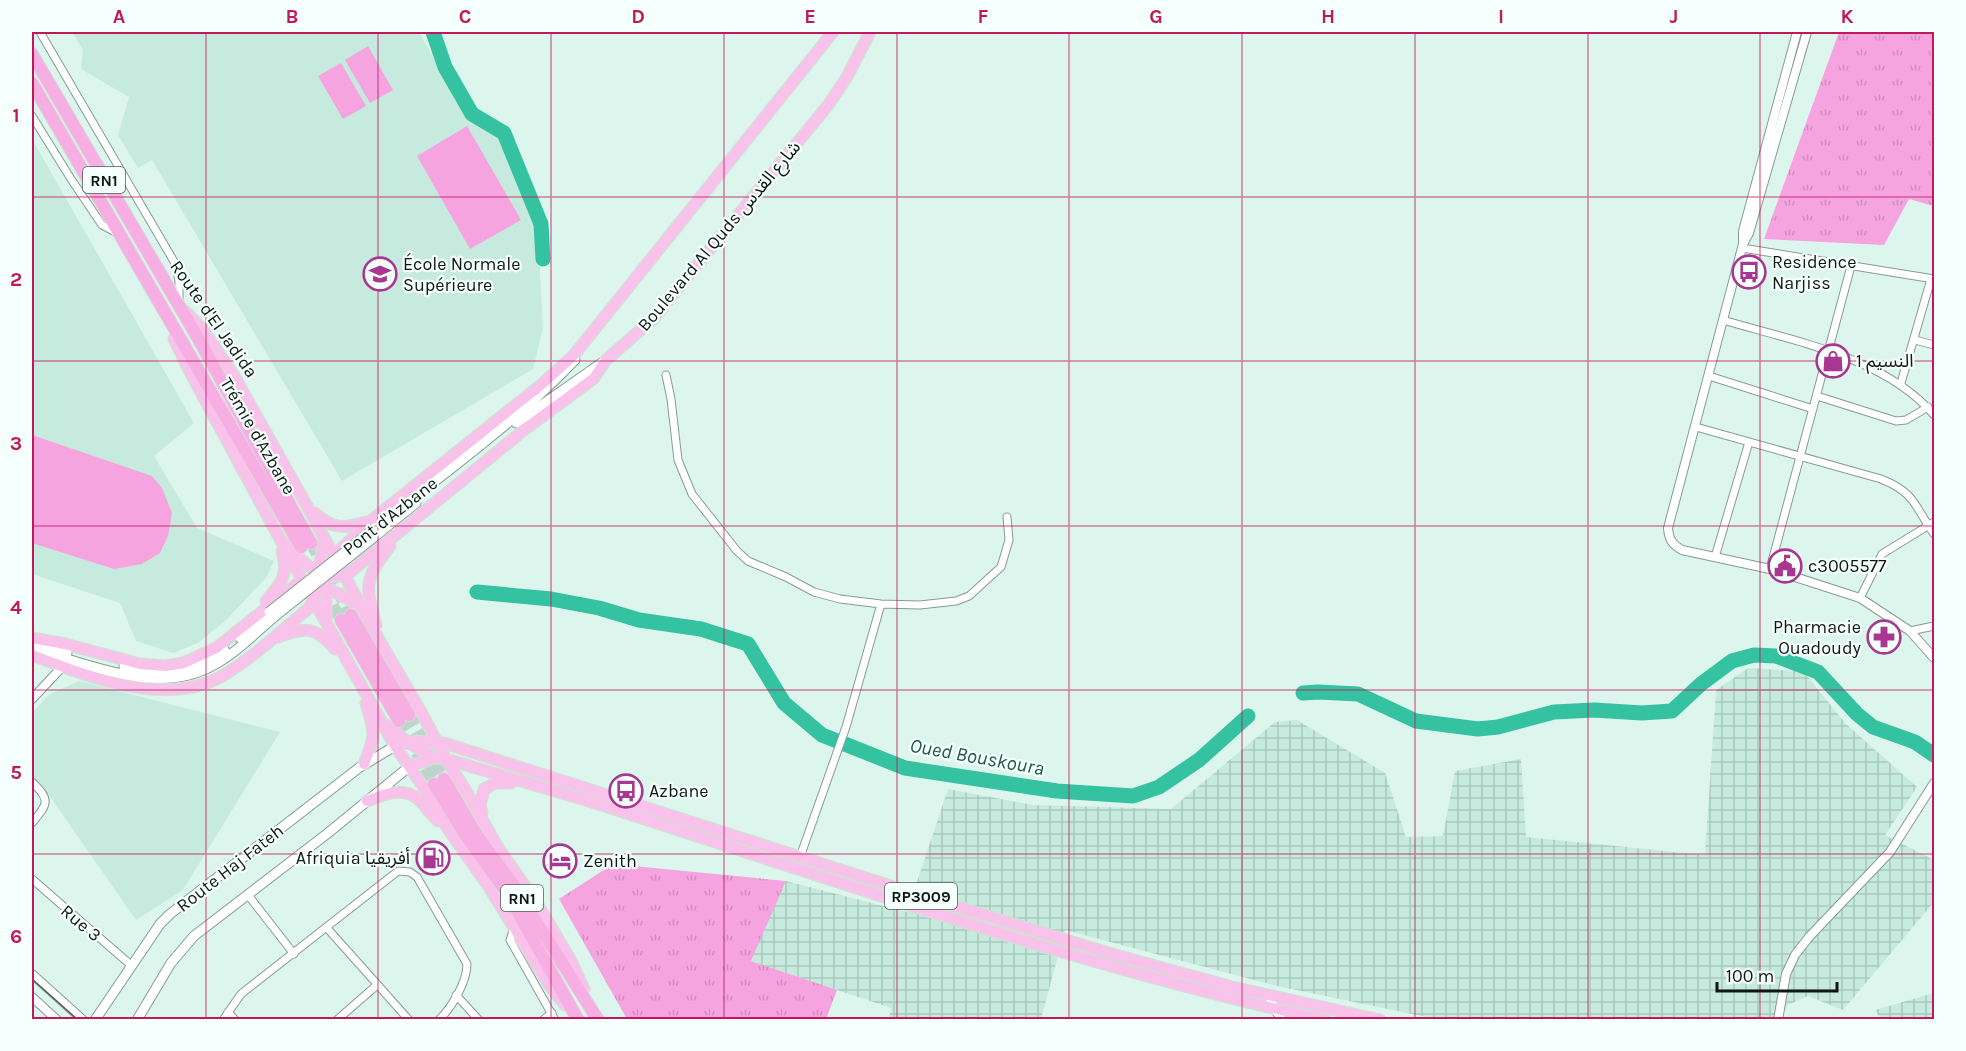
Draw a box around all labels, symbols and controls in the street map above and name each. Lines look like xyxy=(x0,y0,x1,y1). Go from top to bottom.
text: A xyxy=(113,5,126,28)
text: B xyxy=(286,5,298,28)
text: C xyxy=(459,5,471,28)
text: D xyxy=(631,5,645,28)
text: E xyxy=(804,5,816,28)
text: F xyxy=(978,5,989,28)
text: G xyxy=(1149,5,1163,28)
text: H xyxy=(1321,5,1335,28)
text: I xyxy=(1498,5,1504,28)
text: J xyxy=(1670,5,1678,28)
text: K xyxy=(1840,5,1854,28)
text: 1 xyxy=(12,104,20,127)
street label: Boulevard Al Quds شارع القدس xyxy=(633,136,807,338)
road number: RN1 xyxy=(83,167,125,193)
place label: Residence Narjiss xyxy=(1772,251,1856,294)
place label: École Normale Supérieure xyxy=(403,252,521,296)
bus stop icon: Residence Narjiss xyxy=(1731,254,1767,290)
street label: Route d'El Jadida xyxy=(165,256,263,382)
school or university icon: École Normale Supérieure xyxy=(362,256,398,292)
text: 2 xyxy=(10,268,22,291)
shop icon: النسيم 1 xyxy=(1815,343,1851,379)
place label: النسيم 1 xyxy=(1856,350,1914,374)
street label: Trémie d'Azbane xyxy=(216,373,300,499)
text: 3 xyxy=(10,432,22,455)
street label: Pont d'Azbane xyxy=(338,472,442,560)
public building icon: c3005577 xyxy=(1767,548,1803,584)
place label: c3005577 xyxy=(1808,555,1887,577)
text: 4 xyxy=(10,596,22,619)
place label: Pharmacie Ouadoudy xyxy=(1773,616,1862,659)
pharmacy icon: Pharmacie Ouadoudy xyxy=(1866,619,1902,655)
water label: Oued Bouskoura xyxy=(908,734,1046,780)
text: 5 xyxy=(10,761,22,784)
bus stop icon: Azbane xyxy=(608,773,644,809)
place label: Azbane xyxy=(649,780,709,802)
street label: Route Haj Fateh xyxy=(172,819,288,917)
fuel station icon: Afriquia أفريقيا xyxy=(415,840,451,876)
hotel icon: Zenith xyxy=(542,843,578,879)
place label: Afriquia أفريقيا xyxy=(296,847,410,869)
place label: Zenith xyxy=(583,850,637,872)
road number: RP3009 xyxy=(885,883,957,909)
road number: RN1 xyxy=(501,885,543,911)
street label: Rue 3 xyxy=(56,900,106,946)
text: 6 xyxy=(10,925,22,948)
scale bar xyxy=(1717,955,1837,993)
text: 100 m xyxy=(1726,965,1774,987)

